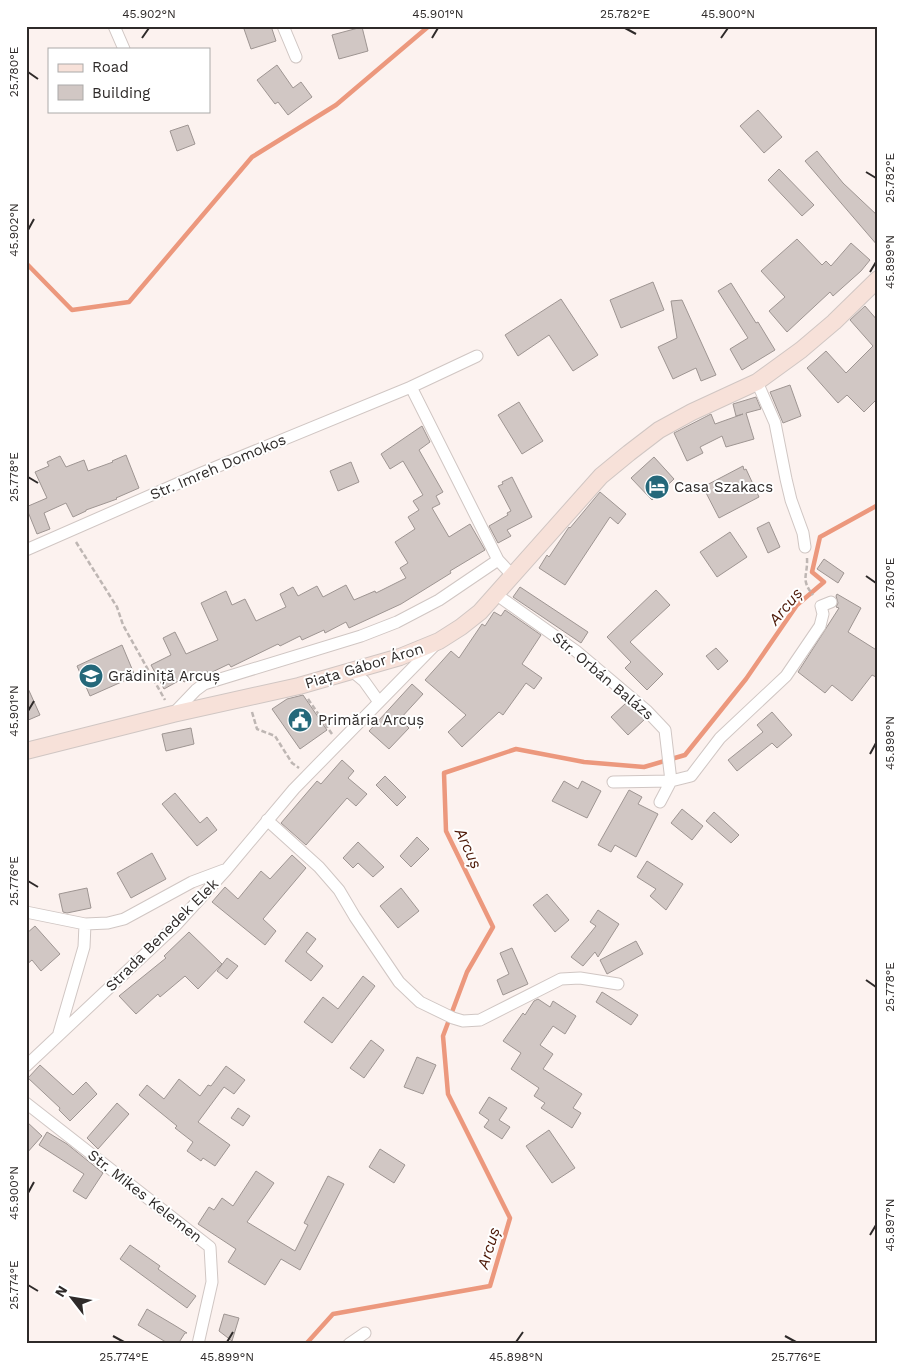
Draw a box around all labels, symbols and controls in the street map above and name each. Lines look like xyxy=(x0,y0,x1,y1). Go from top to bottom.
text: 45.902°N xyxy=(122,7,176,21)
text: 45.901°N xyxy=(412,7,464,21)
text: 25.782°E xyxy=(600,7,650,21)
text: 45.900°N xyxy=(701,7,755,21)
text: 25.780°E xyxy=(7,46,21,97)
legend xyxy=(48,48,210,112)
text: Road xyxy=(92,58,129,76)
text: Building xyxy=(92,84,150,102)
text: 25.782°E xyxy=(883,153,897,203)
text: 45.902°N xyxy=(7,203,21,257)
text: 45.899°N xyxy=(883,235,897,289)
street label: Str. Imreh Domokos xyxy=(147,430,289,504)
text: 25.778°E xyxy=(7,452,21,502)
hotel icon: Casa Szakacs xyxy=(644,474,670,500)
place label: Casa Szakacs xyxy=(674,478,773,496)
text: 25.780°E xyxy=(883,557,897,608)
water label: Arcuș xyxy=(764,584,806,629)
street label: Str. Orbán Balázs xyxy=(549,628,657,724)
street label: Piața Gábor Áron xyxy=(303,639,425,693)
school or university icon: Grădiniță Arcuș xyxy=(78,663,104,689)
place label: Grădiniță Arcuș xyxy=(108,667,220,685)
text: 45.901°N xyxy=(7,685,21,737)
public building icon: Primăria Arcuș xyxy=(287,707,313,733)
place label: Primăria Arcuș xyxy=(318,711,424,729)
text: 45.898°N xyxy=(883,716,897,770)
water label: Arcuș xyxy=(451,824,486,871)
text: 25.776°E xyxy=(7,856,21,906)
street label: Strada Benedek Elek xyxy=(102,875,222,995)
text: 25.778°E xyxy=(883,962,897,1012)
street label: Str. Mikes Kelemen xyxy=(84,1146,206,1246)
text: 45.900°N xyxy=(7,1166,21,1220)
text: 45.897°N xyxy=(883,1198,897,1252)
water label: Arcuș xyxy=(473,1225,504,1272)
text: 25.774°E xyxy=(7,1260,21,1310)
north arrow xyxy=(48,1272,98,1322)
text: N xyxy=(51,1283,70,1300)
text: 25.774°E xyxy=(99,1350,149,1364)
text: 45.899°N xyxy=(200,1350,254,1364)
text: 45.898°N xyxy=(489,1350,543,1364)
text: 25.776°E xyxy=(771,1350,821,1364)

